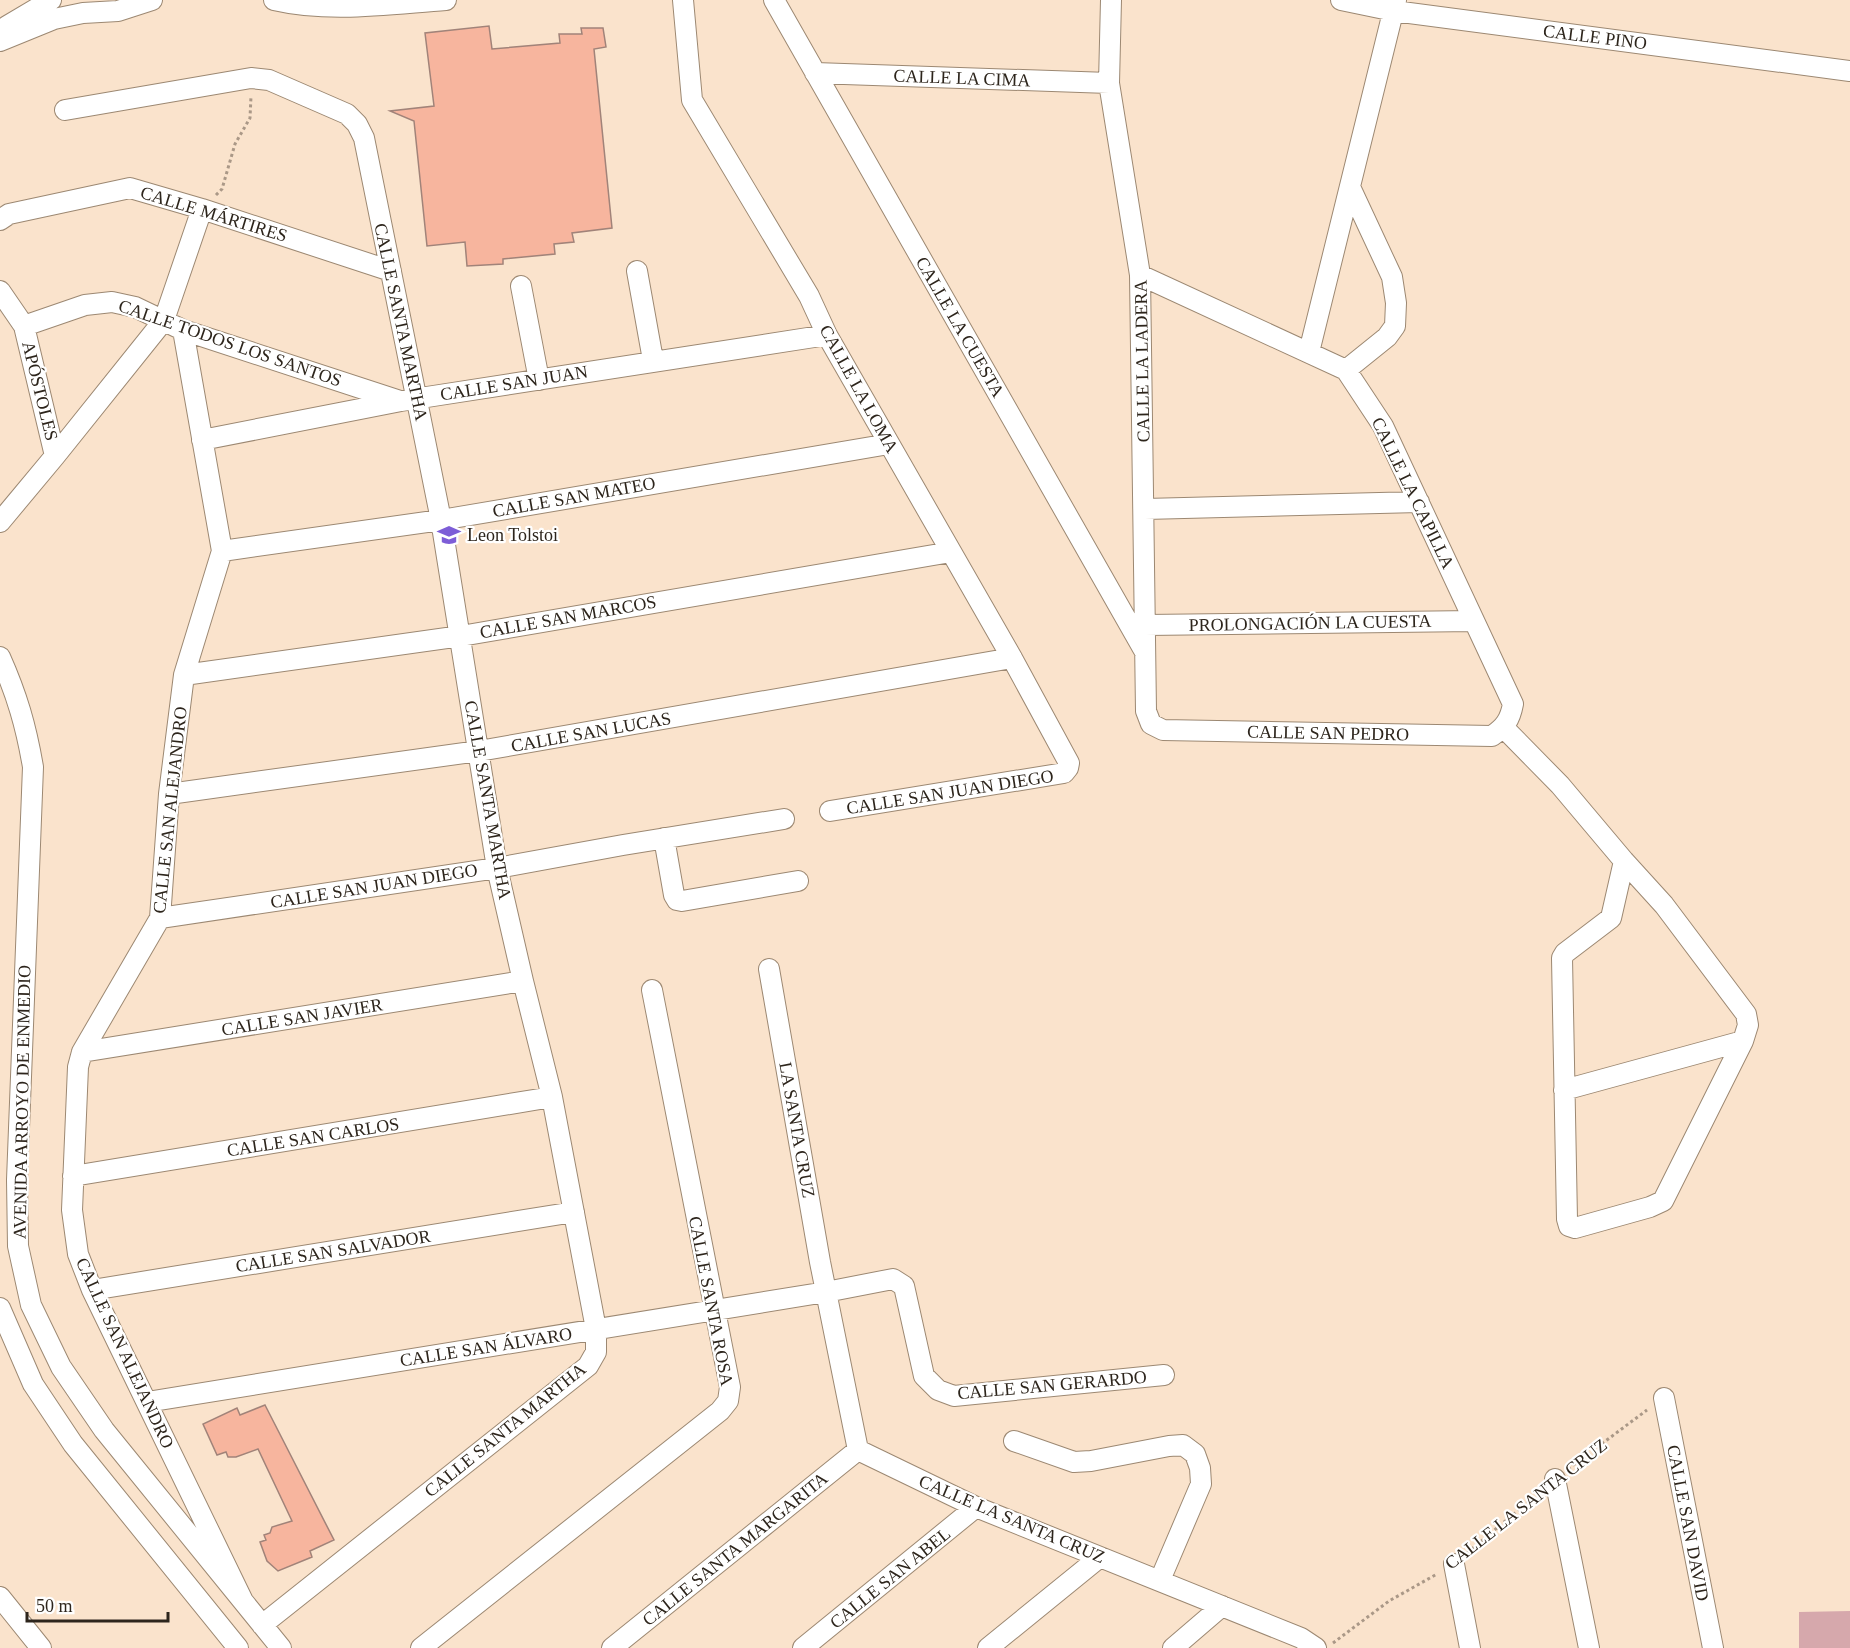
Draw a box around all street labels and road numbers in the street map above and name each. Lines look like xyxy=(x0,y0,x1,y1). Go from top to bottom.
street label: CALLE PINO xyxy=(1542,21,1648,53)
street label: CALLE LA CIMA xyxy=(893,66,1031,90)
street label: CALLE MÁRTIRES xyxy=(138,181,290,246)
street label: CALLE SANTA MARTHA xyxy=(370,221,432,423)
street label: CALLE LA CUESTA xyxy=(912,253,1008,401)
street label: CALLE LA LADERA xyxy=(1131,279,1153,443)
street label: CALLE TODOS LOS SANTOS xyxy=(116,295,344,391)
street label: CALLE LA LOMA xyxy=(816,322,902,456)
street label: APÓSTOLES xyxy=(18,339,63,443)
street label: CALLE SAN JUAN xyxy=(439,361,589,405)
street label: CALLE LA CAPILLA xyxy=(1368,414,1458,572)
street label: CALLE SAN MATEO xyxy=(491,473,657,521)
street label: CALLE SAN MARCOS xyxy=(478,592,658,642)
street label: PROLONGACIÓN LA CUESTA xyxy=(1189,610,1431,635)
street label: CALLE SANTA MARTHA xyxy=(461,699,515,901)
street label: CALLE SAN ALEJANDRO xyxy=(149,706,191,914)
street label: CALLE SAN LUCAS xyxy=(509,708,673,756)
street label: CALLE SAN PEDRO xyxy=(1247,722,1409,744)
street label: CALLE SAN JUAN DIEGO xyxy=(845,766,1055,818)
street label: CALLE SAN JUAN DIEGO xyxy=(269,860,479,912)
street label: AVENIDA ARROYO DE ENMEDIO xyxy=(10,965,34,1239)
street label: CALLE SAN JAVIER xyxy=(220,994,384,1040)
street label: LA SANTA CRUZ xyxy=(775,1061,819,1199)
street label: CALLE SAN CARLOS xyxy=(225,1114,401,1160)
street label: CALLE SANTA ROSA xyxy=(685,1214,737,1388)
street label: CALLE SAN SALVADOR xyxy=(234,1226,432,1276)
street label: CALLE SAN ALEJANDRO xyxy=(72,1255,178,1451)
street label: CALLE SAN ÁLVARO xyxy=(398,1323,574,1370)
street label: CALLE SANTA MARTHA xyxy=(420,1359,590,1501)
street label: CALLE SAN GERARDO xyxy=(956,1367,1148,1403)
street label: CALLE LA SANTA CRUZ xyxy=(1441,1435,1611,1573)
street label: CALLE SAN DAVID xyxy=(1663,1443,1713,1603)
street label: CALLE SANTA MARGARITA xyxy=(639,1468,831,1630)
street label: CALLE LA SANTA CRUZ xyxy=(916,1471,1108,1567)
street label: CALLE SAN ABEL xyxy=(826,1523,954,1633)

